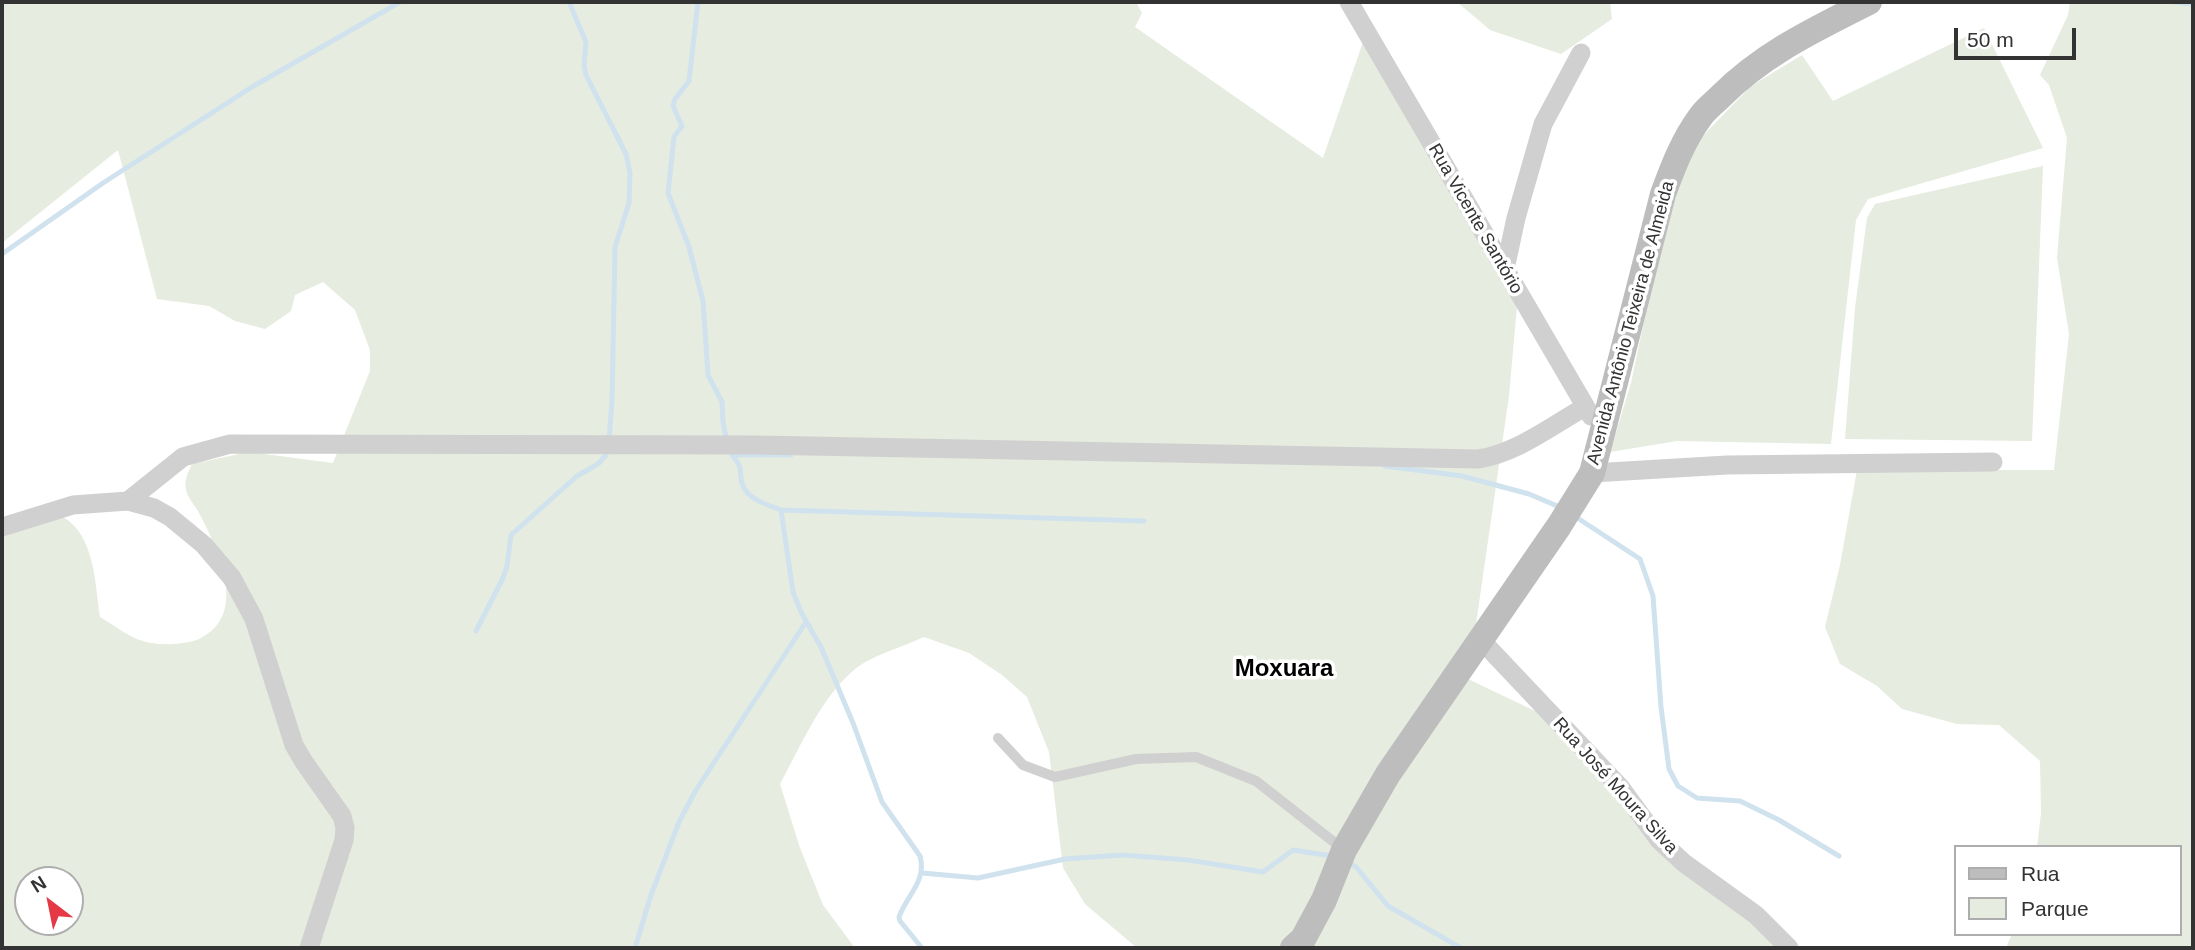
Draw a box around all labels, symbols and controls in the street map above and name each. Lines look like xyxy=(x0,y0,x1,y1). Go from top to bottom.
scale bar xyxy=(1957,14,2080,58)
text: 50 m xyxy=(1967,28,2014,51)
street label: Rua Vicente Santório xyxy=(1423,140,1527,298)
street label: Avenida Antônio Teixeira de Almeida xyxy=(1583,179,1679,467)
district label: Moxuara xyxy=(1235,655,1333,683)
street label: Rua José Moura Silva xyxy=(1548,713,1682,859)
legend xyxy=(1954,845,2181,936)
text: Rua xyxy=(2021,862,2060,885)
north arrow xyxy=(14,866,84,936)
text: N xyxy=(27,872,50,897)
text: Parque xyxy=(2021,897,2089,920)

